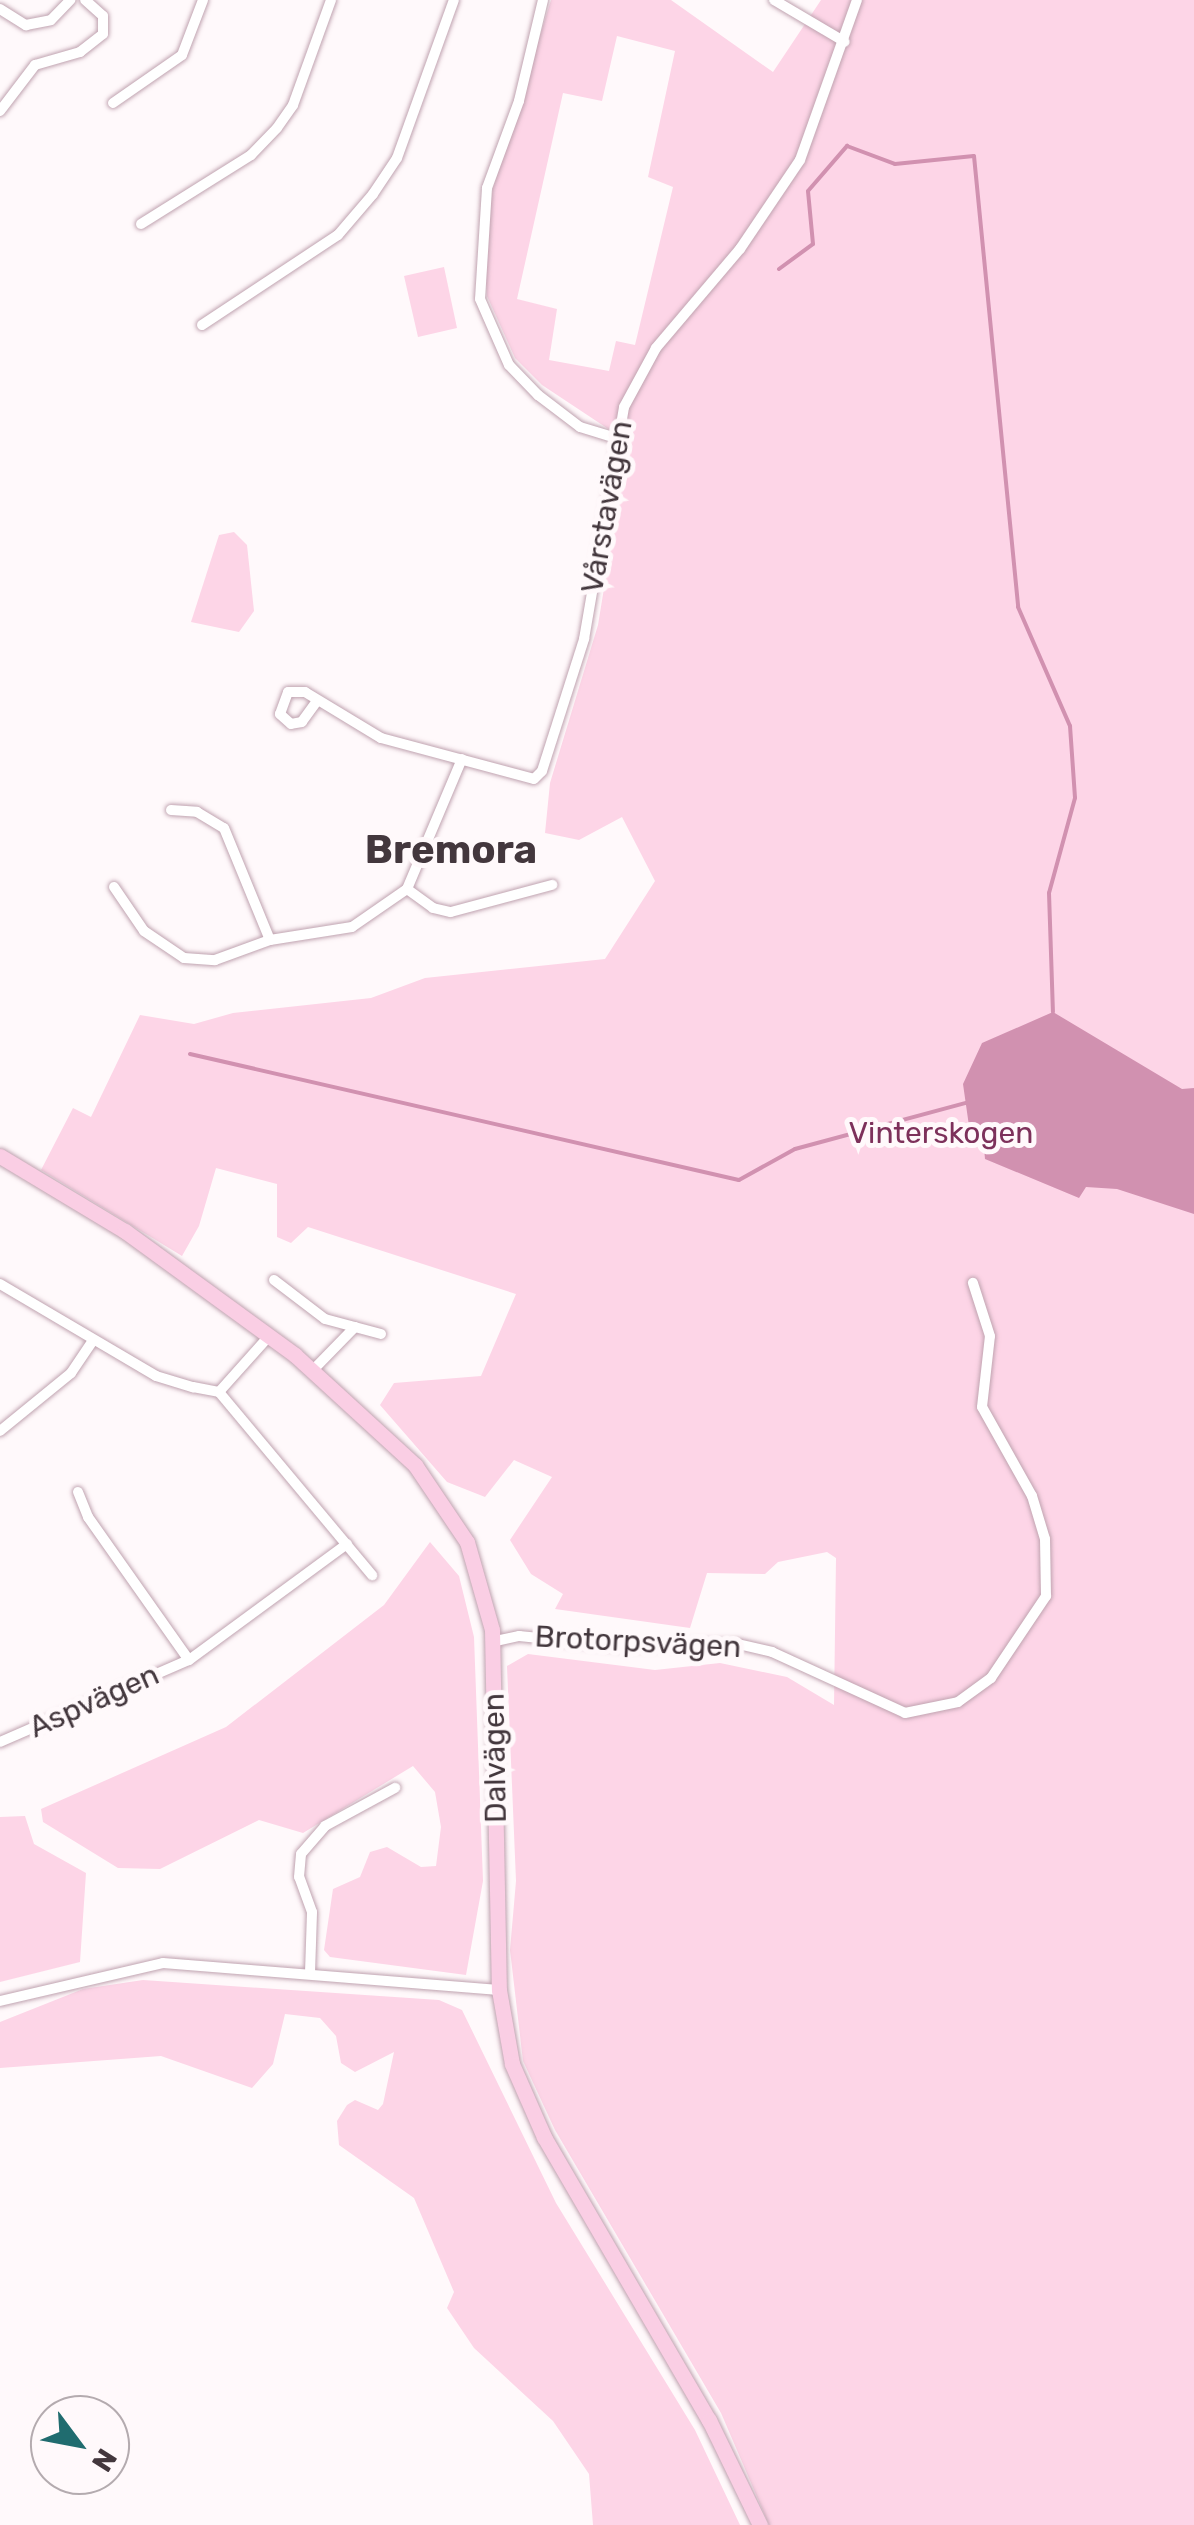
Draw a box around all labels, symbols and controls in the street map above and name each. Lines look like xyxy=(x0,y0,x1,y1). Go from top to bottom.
street label: Vårstavägen xyxy=(574,418,640,596)
district label: Bremora xyxy=(365,826,537,874)
park label: Vinterskogen xyxy=(849,1115,1033,1151)
street label: Brotorpsvägen xyxy=(534,1619,742,1665)
street label: Aspvägen xyxy=(24,1656,164,1746)
street label: Dalvägen xyxy=(476,1693,514,1823)
north arrow xyxy=(30,2395,130,2495)
text: N xyxy=(85,2443,124,2477)

